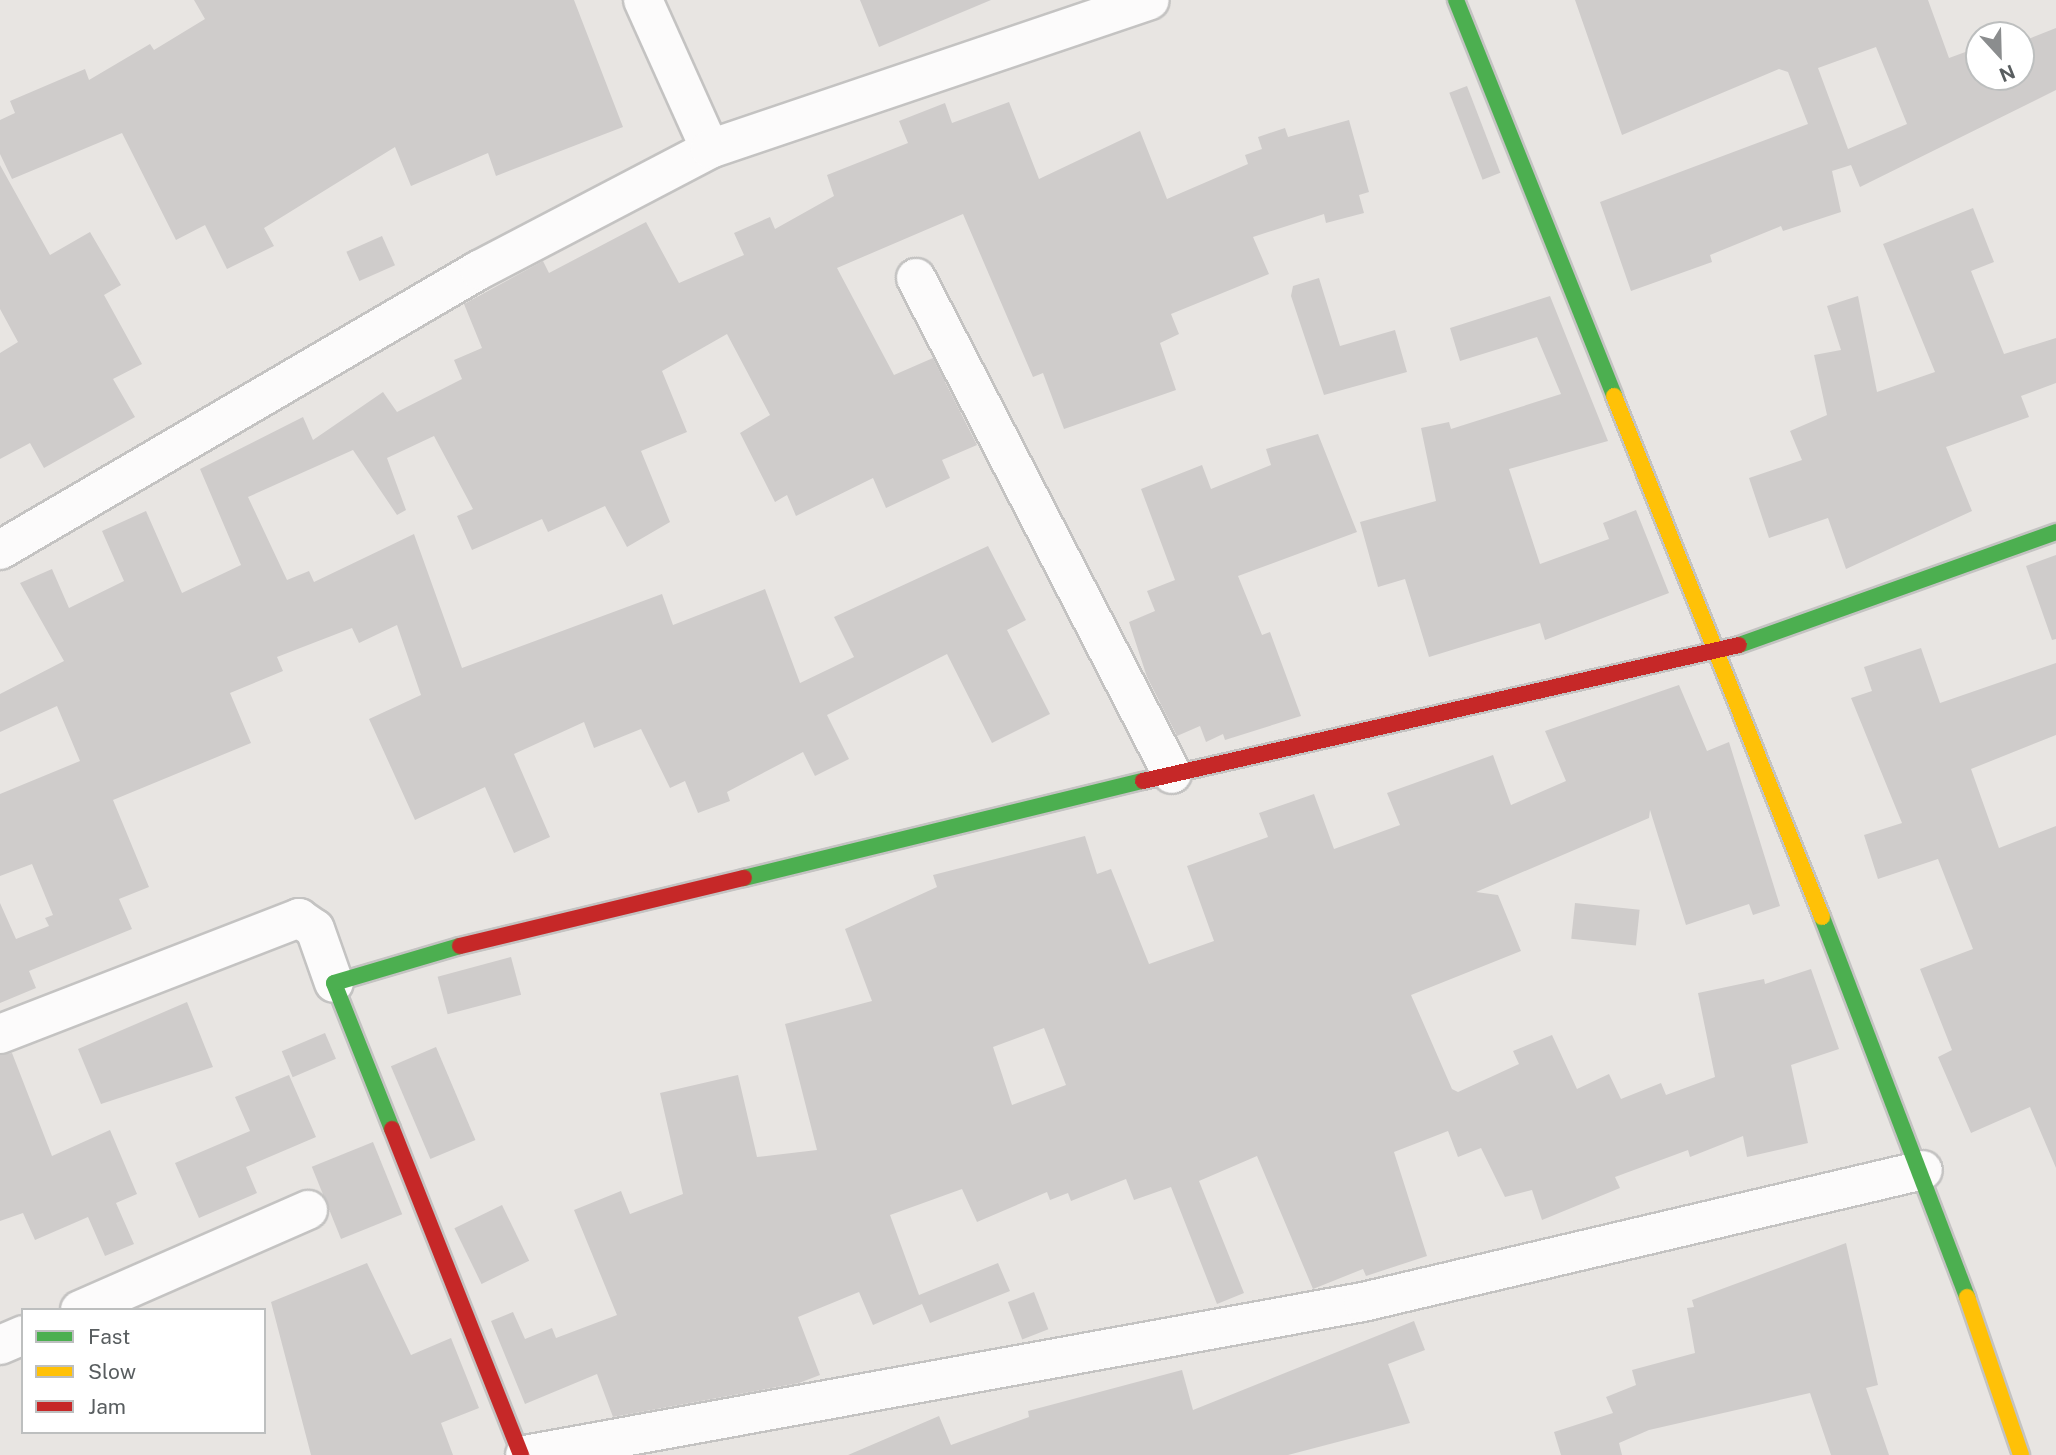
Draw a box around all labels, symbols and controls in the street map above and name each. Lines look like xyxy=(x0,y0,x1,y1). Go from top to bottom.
north arrow xyxy=(1965,21,2035,91)
text: N xyxy=(1996,61,2018,87)
legend xyxy=(21,1308,266,1434)
text: Fast xyxy=(88,1324,130,1349)
text: Slow xyxy=(88,1359,136,1384)
text: Jam xyxy=(88,1394,126,1419)

